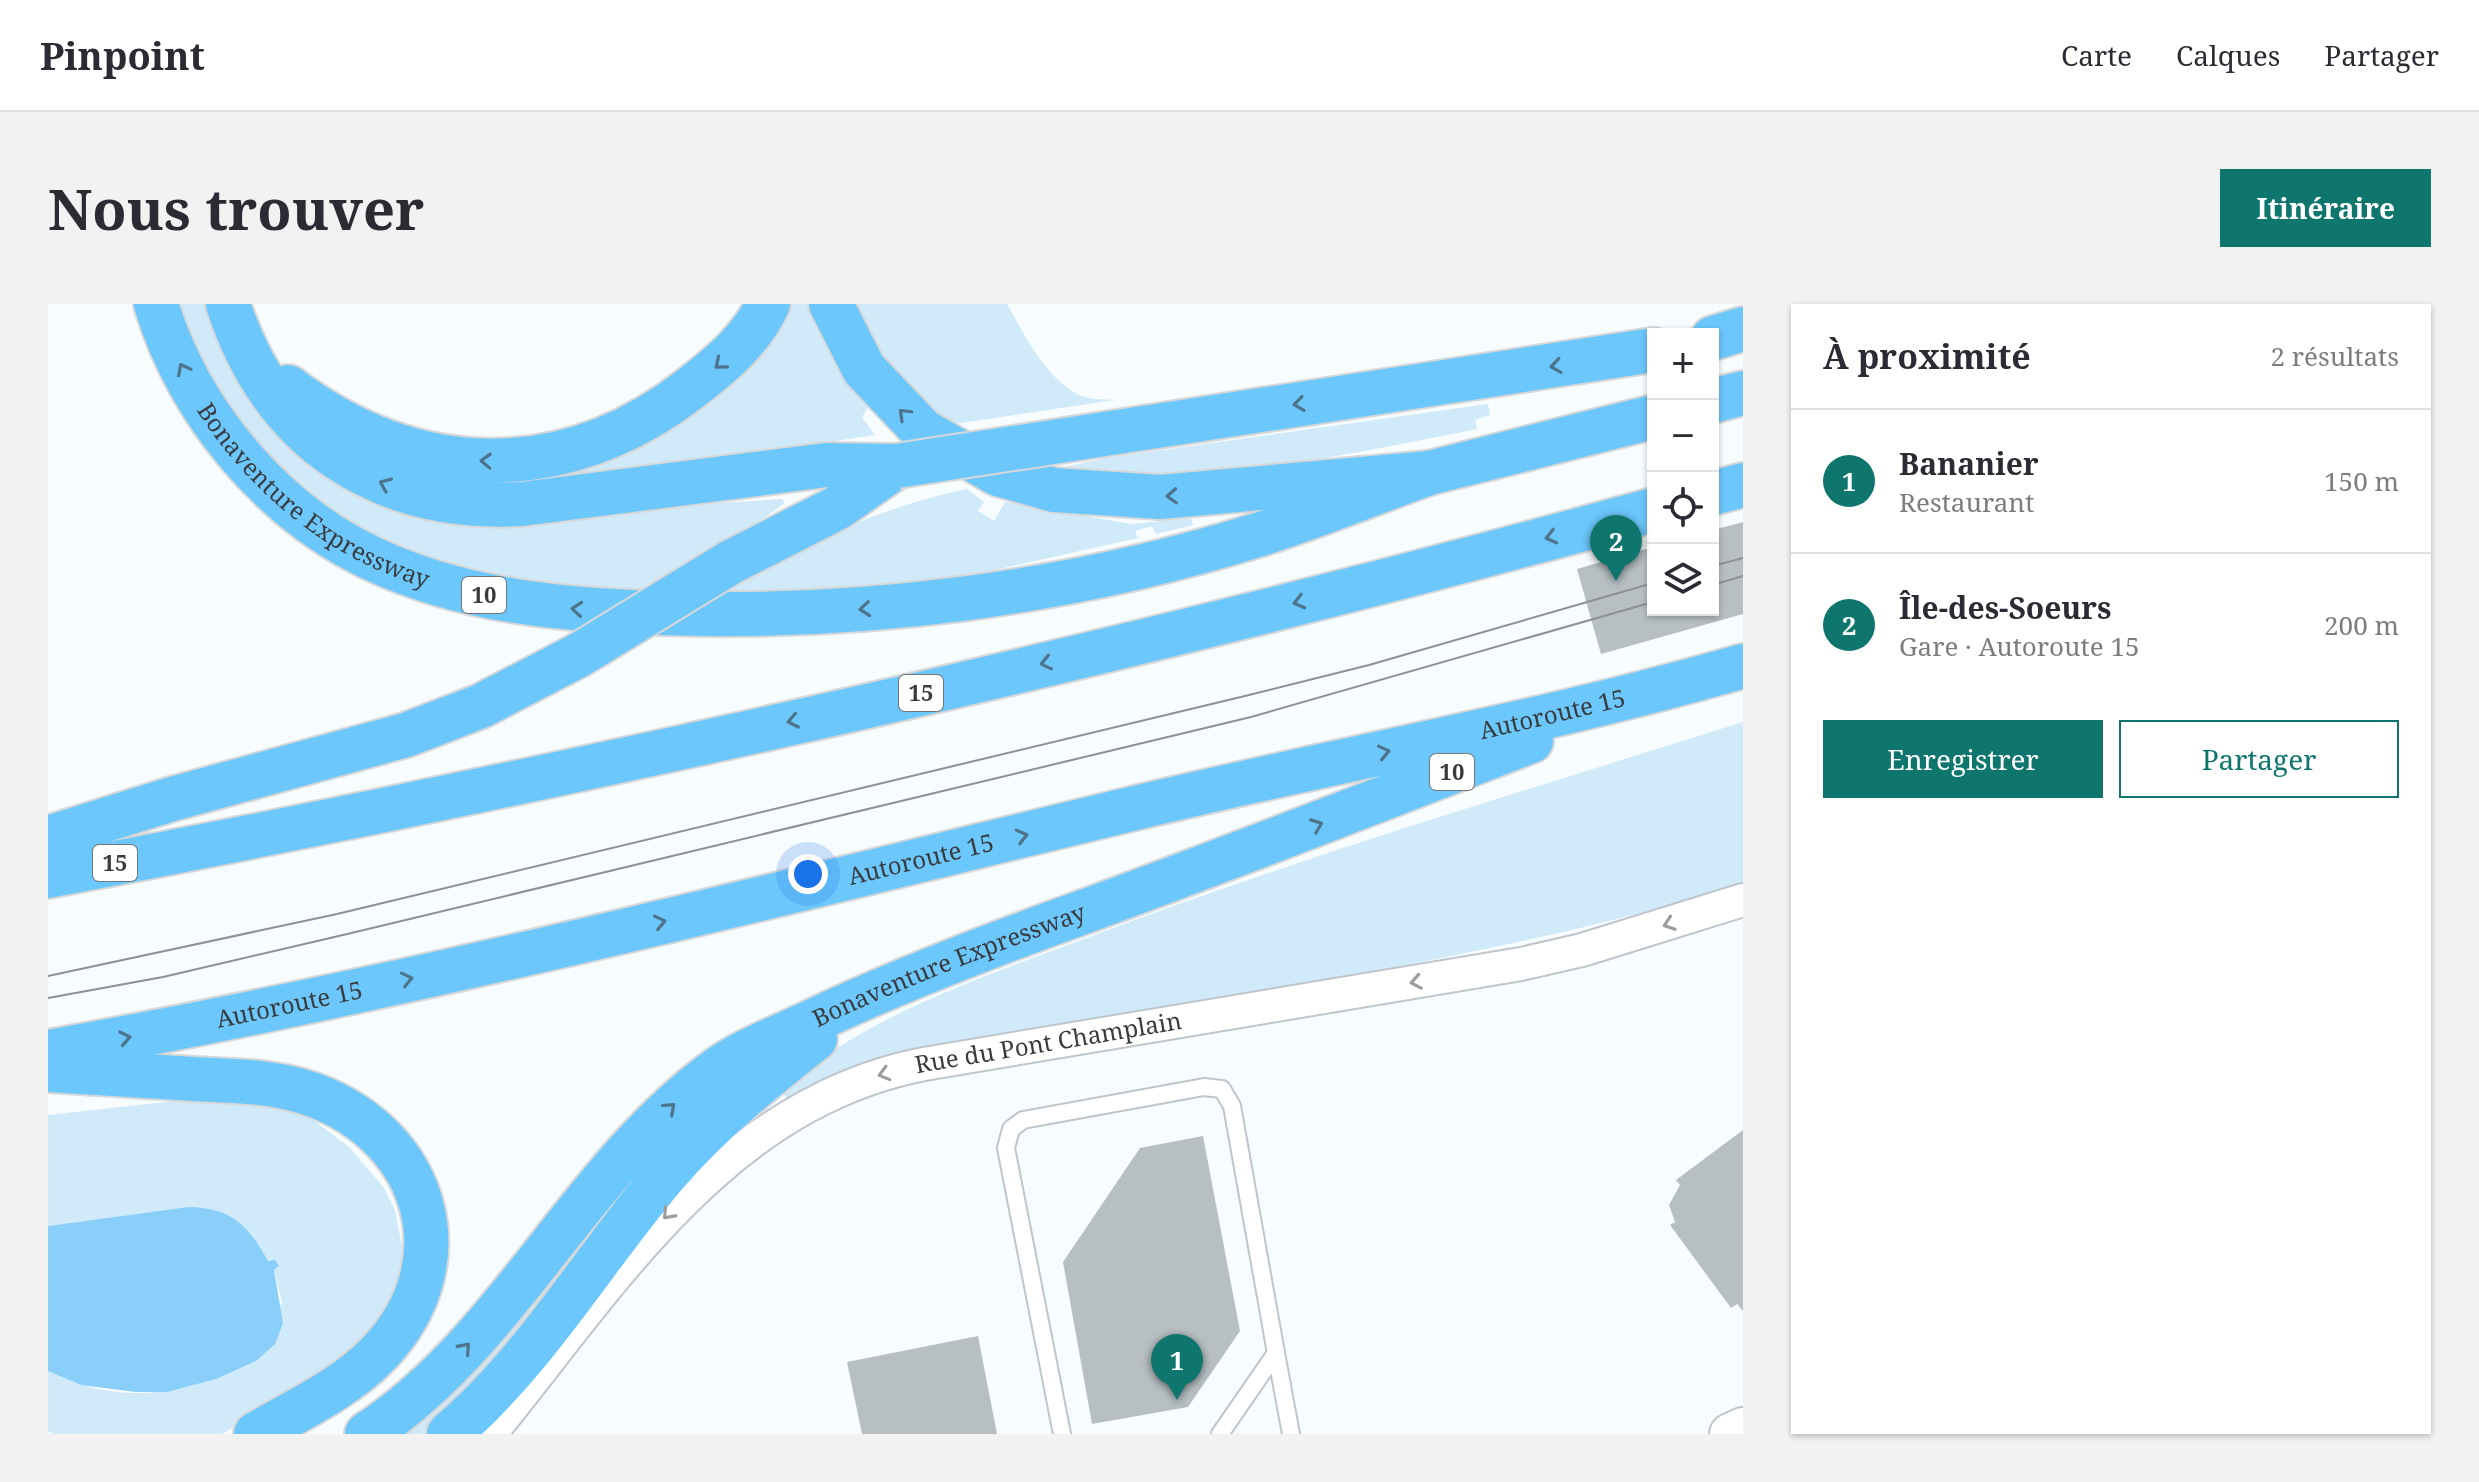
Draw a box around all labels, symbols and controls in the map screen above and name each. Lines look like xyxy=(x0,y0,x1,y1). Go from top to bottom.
text: Pinpoint xyxy=(40,29,205,81)
text: Carte xyxy=(2061,36,2132,74)
text: Calques xyxy=(2176,36,2280,74)
text: Partager xyxy=(2324,36,2439,74)
button: Itinéraire xyxy=(2220,169,2431,247)
text: Nous trouver xyxy=(48,170,424,246)
map controls xyxy=(1647,328,1719,616)
button: + xyxy=(1647,328,1719,400)
text: À proximité xyxy=(1823,333,2031,379)
text: 2 résultats xyxy=(2271,338,2399,374)
one-way arrow xyxy=(714,354,729,369)
one-way arrow xyxy=(1549,357,1563,374)
one-way arrow xyxy=(177,363,193,378)
one-way arrow xyxy=(1292,395,1306,412)
street label: Bonaventure Expressway xyxy=(190,396,435,595)
button: − xyxy=(1647,400,1719,472)
one-way arrow xyxy=(899,409,914,423)
text: Bananier xyxy=(1899,443,2039,484)
one-way arrow xyxy=(479,452,492,469)
text: 1 xyxy=(1842,463,1856,499)
text: 150 m xyxy=(2324,463,2399,499)
button: locate xyxy=(1647,472,1719,544)
one-way arrow xyxy=(379,477,393,493)
text: Restaurant xyxy=(1899,484,2034,520)
one-way arrow xyxy=(1165,487,1178,504)
pin: 2 xyxy=(1590,515,1642,581)
one-way arrow xyxy=(1544,528,1558,545)
button: layers xyxy=(1647,544,1719,616)
road number: 10 xyxy=(462,577,506,613)
text: Île-des-Soeurs xyxy=(1899,587,2112,628)
one-way arrow xyxy=(1292,592,1306,609)
one-way arrow xyxy=(858,600,871,617)
one-way arrow xyxy=(570,601,583,618)
text: 2 xyxy=(1842,607,1856,643)
text: 200 m xyxy=(2324,607,2399,643)
text: Gare · Autoroute 15 xyxy=(1899,628,2140,664)
one-way arrow xyxy=(1040,654,1054,671)
road number: 15 xyxy=(899,675,943,711)
street label: Autoroute 15 xyxy=(1476,680,1629,746)
one-way arrow xyxy=(786,712,800,729)
button: Enregistrer xyxy=(1823,720,2103,798)
button: Partager xyxy=(2119,720,2399,798)
one-way arrow xyxy=(1377,744,1390,761)
road number: 10 xyxy=(1430,754,1474,790)
one-way arrow xyxy=(1309,818,1323,834)
street label: Autoroute 15 xyxy=(844,825,997,892)
one-way arrow xyxy=(1015,828,1029,845)
road number: 15 xyxy=(93,845,137,881)
your location xyxy=(788,854,828,894)
street label: Bonaventure Expressway xyxy=(806,894,1090,1034)
one-way arrow xyxy=(653,914,667,931)
one-way arrow xyxy=(1663,914,1677,930)
one-way arrow xyxy=(399,971,413,988)
street label: Autoroute 15 xyxy=(213,972,365,1035)
one-way arrow xyxy=(1409,973,1423,990)
street label: Rue du Pont Champlain xyxy=(912,1003,1184,1080)
one-way arrow xyxy=(118,1030,132,1047)
one-way arrow xyxy=(877,1065,891,1081)
one-way arrow xyxy=(661,1103,676,1118)
one-way arrow xyxy=(663,1205,678,1219)
pin: 1 xyxy=(1151,1334,1203,1400)
one-way arrow xyxy=(456,1343,470,1357)

